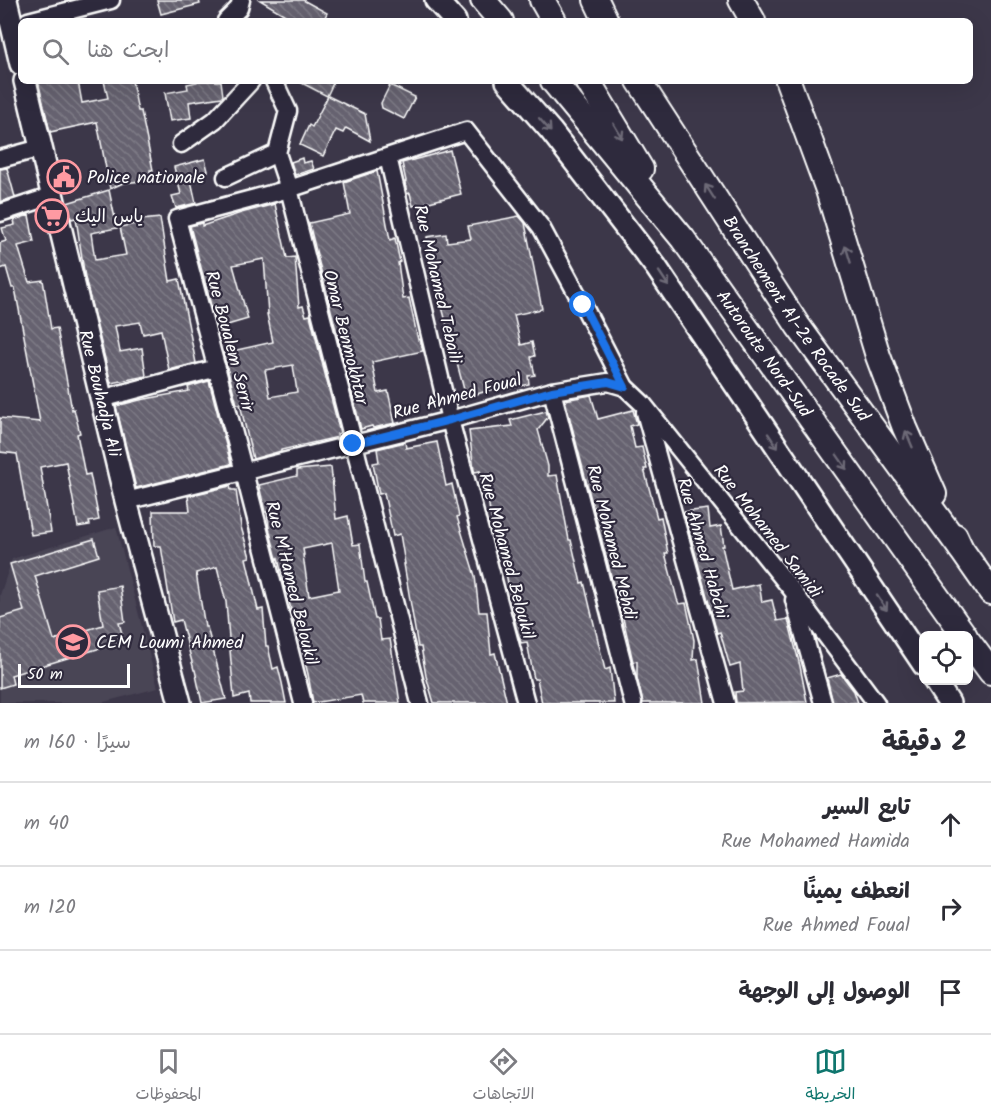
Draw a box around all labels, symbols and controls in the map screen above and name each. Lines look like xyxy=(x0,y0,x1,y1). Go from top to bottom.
search box xyxy=(18,18,973,84)
text: ابحث هنا xyxy=(87,34,169,69)
icon: search xyxy=(39,35,72,68)
one-way arrow xyxy=(538,117,552,132)
one-way arrow xyxy=(613,122,625,139)
public building icon: Police nationale xyxy=(46,159,82,195)
place label: Police nationale xyxy=(87,164,205,193)
one-way arrow xyxy=(704,184,716,201)
supermarket icon: ياس اليك xyxy=(34,198,70,234)
street label: Rue Mohamed Tebaili xyxy=(404,202,469,367)
place label: ياس اليك xyxy=(75,203,144,232)
street label: Branchement A1-2e Rocade Sud xyxy=(714,210,877,429)
one-way arrow xyxy=(841,245,852,264)
street label: Omar Benmokhtar xyxy=(314,267,376,409)
street label: Rue Boualem Serrir xyxy=(196,268,262,416)
one-way arrow xyxy=(658,271,671,288)
street label: Autoroute Nord-Sud xyxy=(708,285,819,425)
route start xyxy=(569,291,595,317)
street label: Rue Bouhadja Ali xyxy=(69,327,128,461)
street label: Rue Ahmed Foual xyxy=(389,366,526,429)
route end xyxy=(339,430,365,456)
one-way arrow xyxy=(903,430,914,448)
one-way arrow xyxy=(767,432,779,449)
one-way arrow xyxy=(835,454,848,470)
street label: Rue Mohamed Samidi xyxy=(705,459,829,606)
street label: Rue Mohamed Mehdi xyxy=(577,462,644,624)
street label: Rue Mohamed Beloukil xyxy=(469,470,542,644)
street label: Rue Ahmed Habchi xyxy=(668,474,736,623)
street label: Rue M'Hamed Beloukil xyxy=(256,498,325,669)
one-way arrow xyxy=(876,594,888,611)
school or university icon: CEM Loumi Ahmed xyxy=(55,624,91,660)
place label: CEM Loumi Ahmed xyxy=(96,629,244,658)
map controls xyxy=(919,631,973,685)
button: locate xyxy=(919,631,973,685)
scale bar xyxy=(18,661,130,688)
text: 50 m xyxy=(27,662,63,687)
text: 2 دقيقة xyxy=(882,722,967,764)
text: سيرًا · 160 m xyxy=(24,727,131,759)
text: تابع السير xyxy=(823,791,910,826)
text: 40 m xyxy=(24,808,69,840)
icon: ahead xyxy=(934,808,967,841)
text: Rue Mohamed Hamida xyxy=(721,826,910,858)
text: انعطف يمينًا xyxy=(803,875,910,910)
text: 120 m xyxy=(24,892,76,924)
icon: right xyxy=(934,892,967,925)
text: Rue Ahmed Foual xyxy=(762,910,910,942)
text: الوصول إلى الوجهة xyxy=(738,975,910,1010)
icon: arrive xyxy=(934,976,967,1009)
tab: المحفوظات xyxy=(136,1045,201,1108)
tab: الاتجاهات xyxy=(473,1045,534,1108)
tab: الخريطة xyxy=(806,1045,855,1108)

